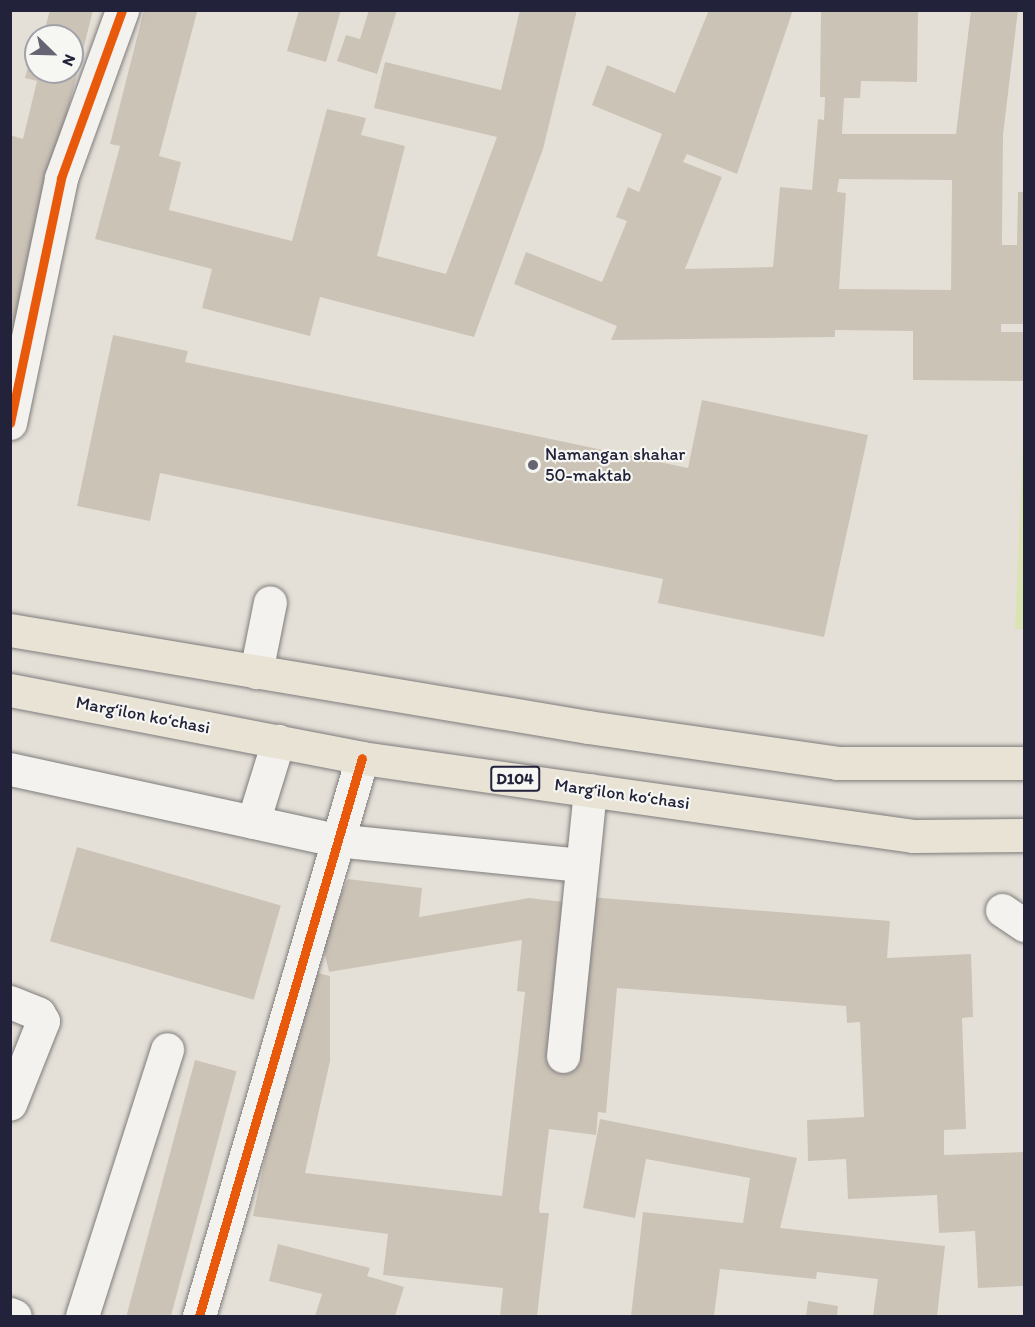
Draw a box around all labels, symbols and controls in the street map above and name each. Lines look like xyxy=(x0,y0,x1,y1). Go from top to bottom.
north arrow xyxy=(24,24,84,84)
text: N xyxy=(58,52,80,69)
place label: Namangan shahar 50-maktab xyxy=(545,444,685,486)
marker: Namangan shahar 50-maktab xyxy=(526,458,540,472)
street label: Margʻilon koʻchasi xyxy=(74,691,212,739)
road number: D104 xyxy=(490,766,540,792)
street label: Margʻilon koʻchasi xyxy=(553,774,691,814)

